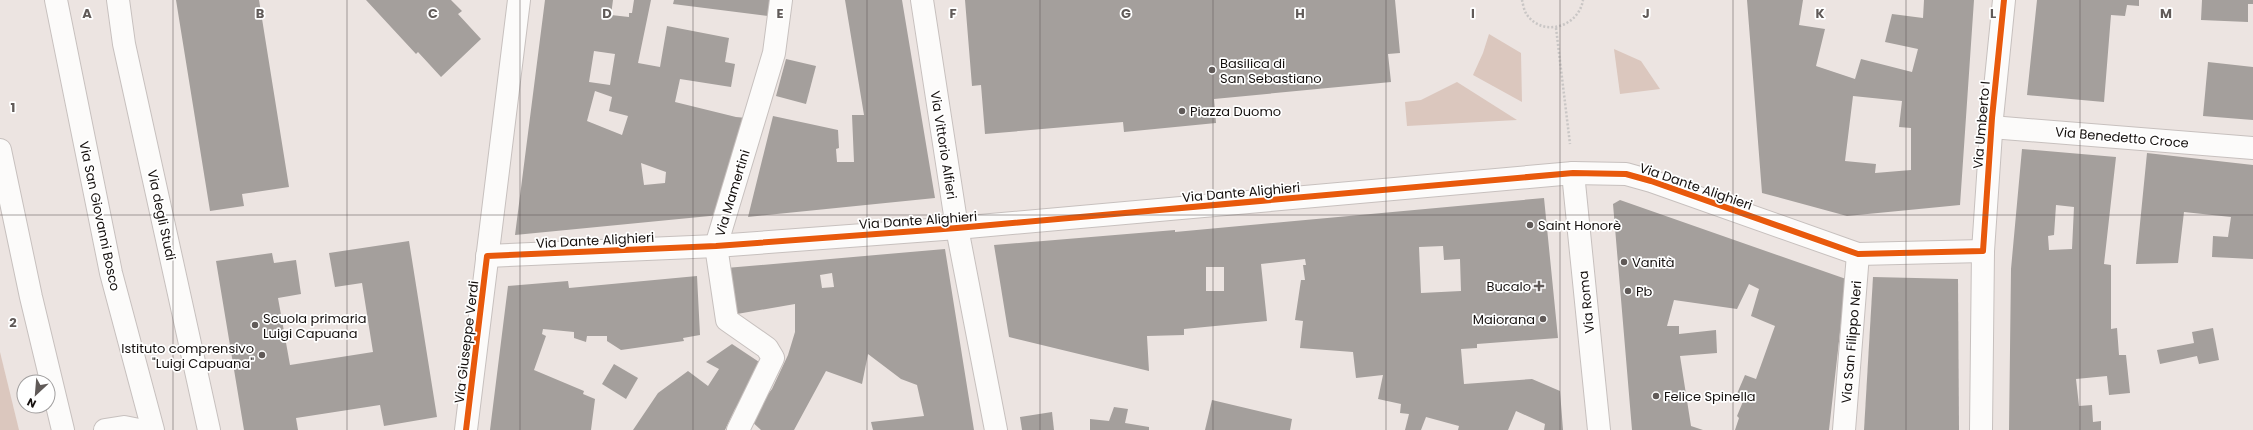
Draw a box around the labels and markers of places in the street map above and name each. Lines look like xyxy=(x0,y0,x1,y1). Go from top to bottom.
place label: Basilica di San Sebastiano xyxy=(1220,54,1322,88)
marker: Basilica di San Sebastiano xyxy=(1207,65,1217,75)
place label: Piazza Duomo xyxy=(1190,102,1281,121)
marker: Piazza Duomo xyxy=(1177,106,1187,116)
place label: Saint Honorè xyxy=(1538,216,1621,235)
marker: Saint Honorè xyxy=(1525,220,1535,230)
place label: Vanità xyxy=(1632,253,1675,272)
marker: Vanità xyxy=(1619,257,1629,267)
place label: Bucalo xyxy=(1487,277,1531,296)
marker: Bucalo xyxy=(1534,281,1544,291)
place label: Pb xyxy=(1636,282,1653,301)
marker: Pb xyxy=(1623,286,1633,296)
place label: Scuola primaria Luigi Capuana xyxy=(263,309,366,343)
place label: Maiorana xyxy=(1473,310,1535,329)
marker: Maiorana xyxy=(1538,314,1548,324)
marker: Scuola primaria Luigi Capuana xyxy=(250,320,260,330)
place label: Istituto comprensivo "Luigi Capuana" xyxy=(121,339,254,373)
marker: Istituto comprensivo "Luigi Capuana" xyxy=(257,350,267,360)
place label: Felice Spinella xyxy=(1664,387,1756,406)
marker: Felice Spinella xyxy=(1651,391,1661,401)

